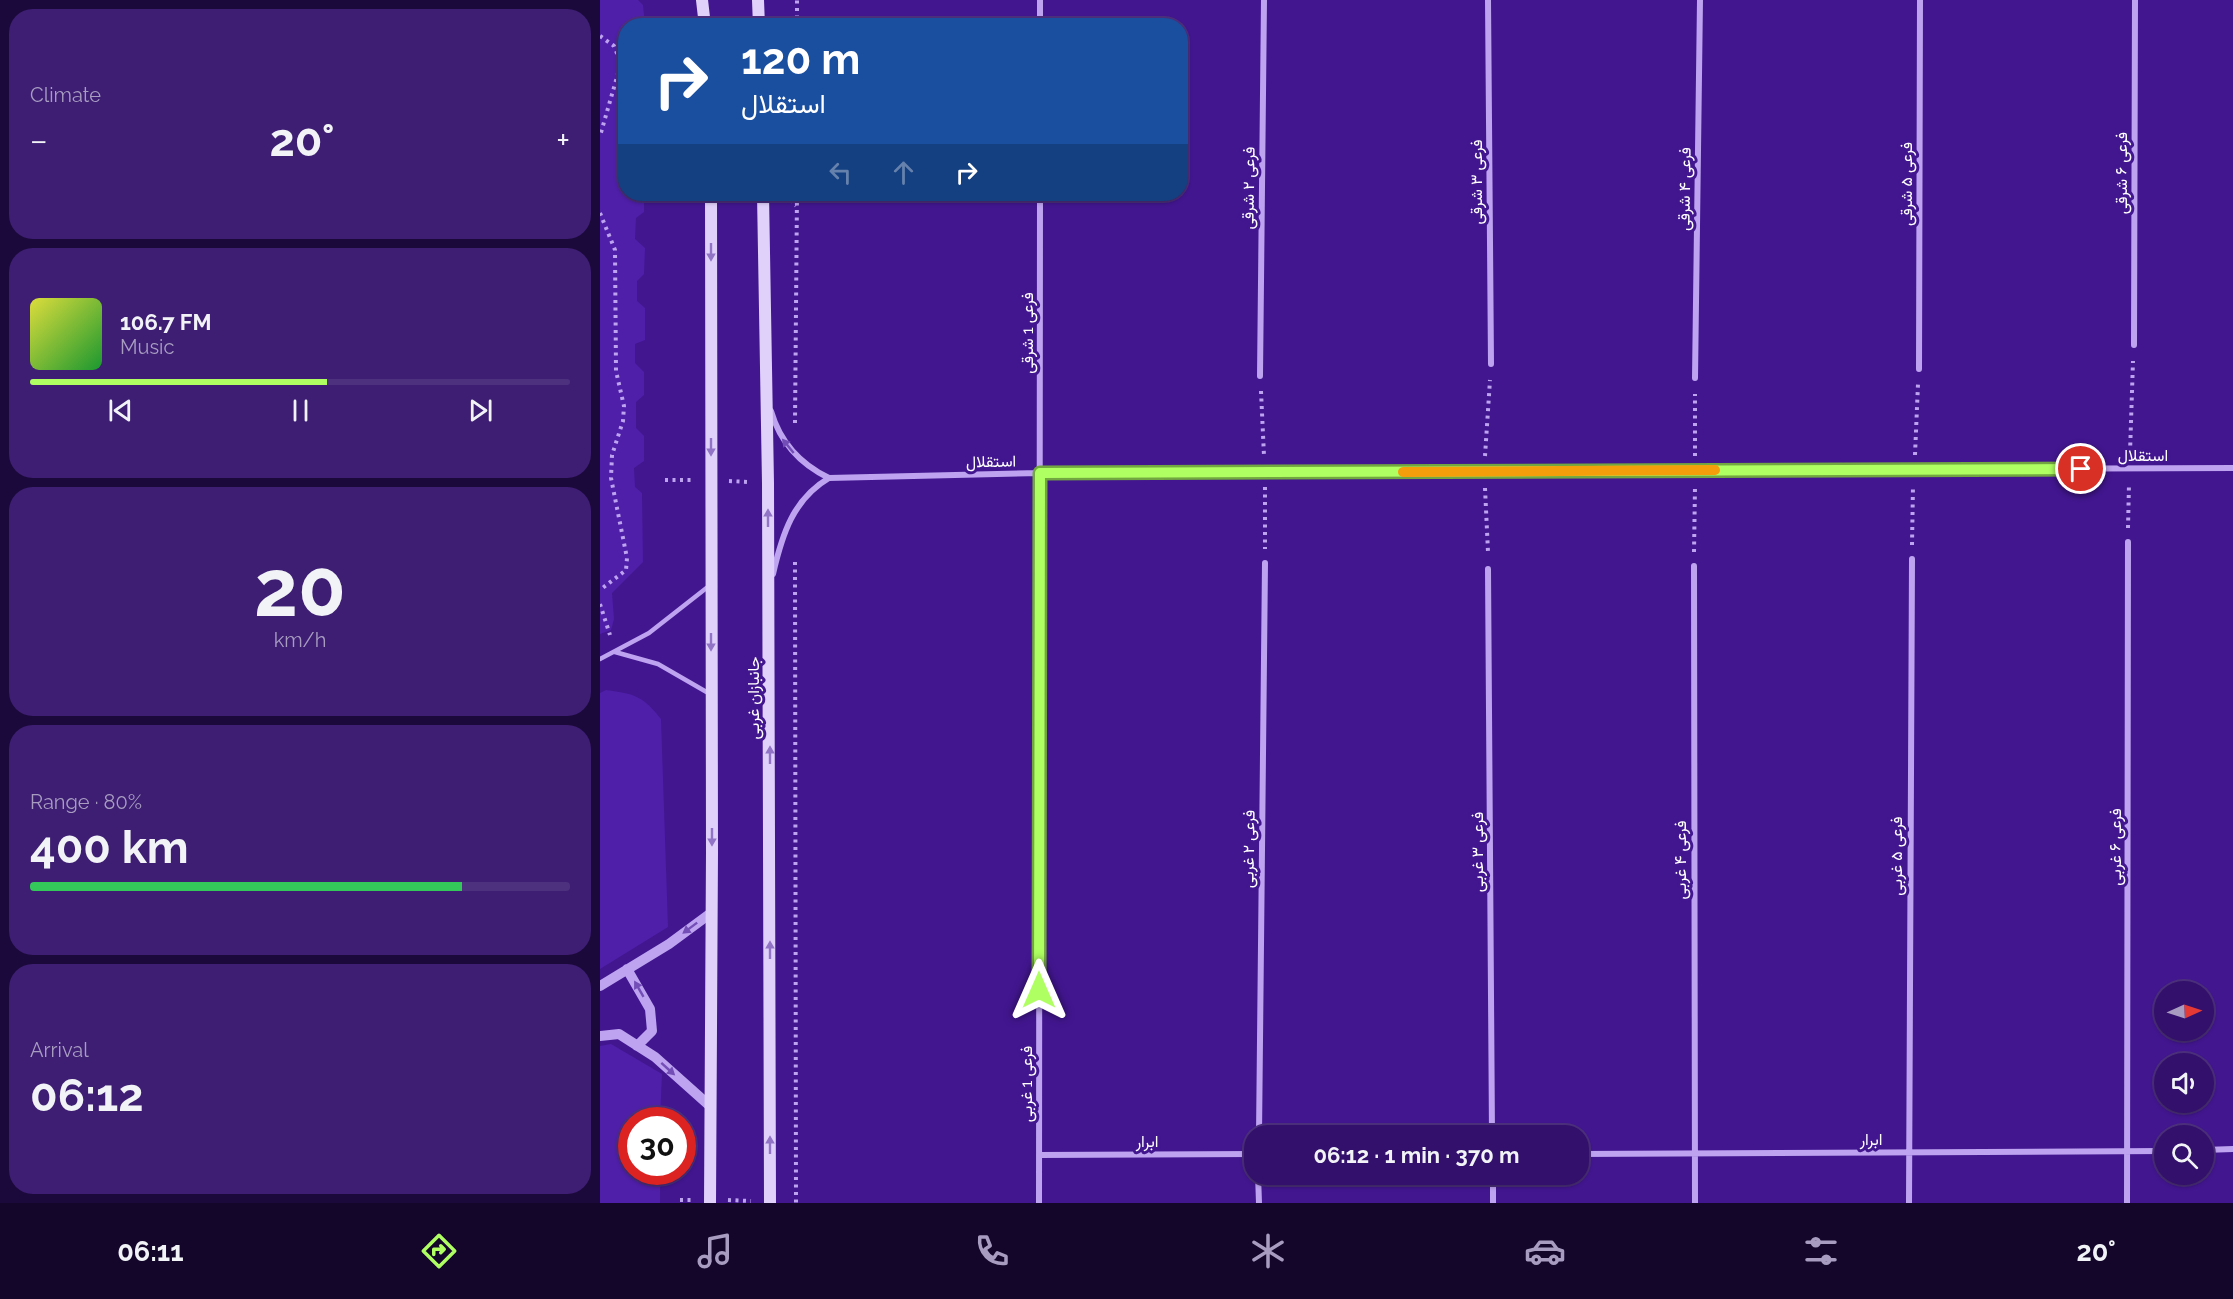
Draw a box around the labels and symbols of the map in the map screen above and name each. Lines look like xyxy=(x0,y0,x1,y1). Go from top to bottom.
street label: فرعی ۶ شرقی xyxy=(2112,132,2132,214)
street label: فرعی ۳ شرقی xyxy=(1467,139,1487,225)
street label: فرعی ۵ شرقی xyxy=(1897,142,1917,226)
street label: فرعی ۲ شرقی xyxy=(1238,146,1260,230)
street label: فرعی ۴ شرقی xyxy=(1674,147,1696,231)
one-way arrow xyxy=(706,242,716,261)
street label: فرعی 1 شرقی xyxy=(1018,292,1038,374)
one-way arrow xyxy=(706,437,716,456)
one-way arrow xyxy=(782,438,795,454)
pin xyxy=(2055,443,2106,494)
street label: استقلال xyxy=(2118,446,2168,465)
street label: استقلال xyxy=(966,452,1016,471)
one-way arrow xyxy=(763,508,773,527)
one-way arrow xyxy=(706,632,716,651)
street label: جانبازان غربی xyxy=(744,656,764,739)
one-way arrow xyxy=(765,745,775,764)
street label: فرعی ۶ غربی xyxy=(2106,808,2126,886)
street label: فرعی ۲ غربی xyxy=(1238,810,1260,888)
street label: فرعی ۳ غربی xyxy=(1468,812,1488,892)
street label: فرعی ۵ غربی xyxy=(1887,816,1907,896)
street label: فرعی ۴ غربی xyxy=(1671,820,1691,900)
one-way arrow xyxy=(707,827,717,846)
one-way arrow xyxy=(682,922,698,935)
one-way arrow xyxy=(765,940,775,959)
position arrow xyxy=(1007,958,1071,1022)
one-way arrow xyxy=(634,981,644,998)
north arrow xyxy=(2154,981,2214,1041)
street label: فرعی 1 غربی xyxy=(1017,1046,1037,1122)
one-way arrow xyxy=(660,1062,675,1075)
speed limit sign: 30 xyxy=(618,1107,696,1185)
street label: ابرار xyxy=(1859,1130,1882,1150)
street label: ابرار xyxy=(1135,1132,1158,1152)
one-way arrow xyxy=(765,1135,775,1154)

